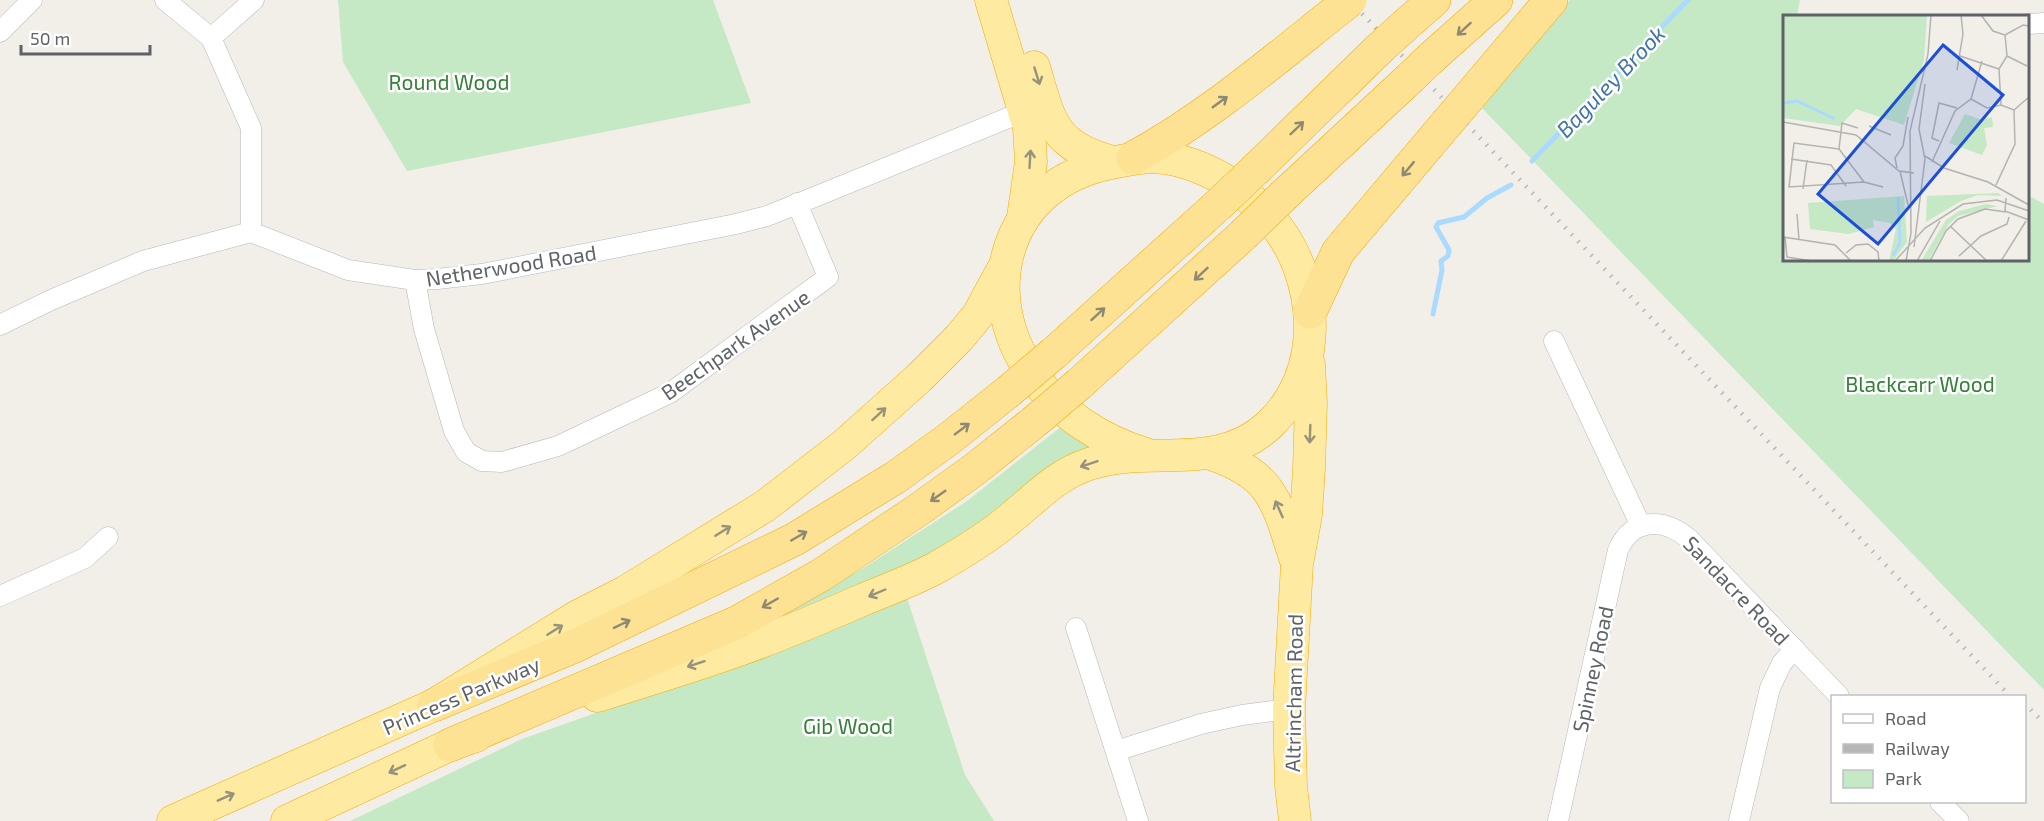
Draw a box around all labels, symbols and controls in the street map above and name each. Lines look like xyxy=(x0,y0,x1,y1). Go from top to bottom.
inset map xyxy=(1783,15,2029,261)
scale bar xyxy=(21,18,150,56)
water label: Baguley Brook xyxy=(1550,20,1670,143)
one-way arrow xyxy=(1456,22,1471,36)
text: 50 m xyxy=(30,27,70,49)
one-way arrow xyxy=(1032,66,1043,85)
park label: Round Wood xyxy=(389,69,509,94)
one-way arrow xyxy=(1211,96,1227,108)
one-way arrow xyxy=(1290,121,1305,135)
one-way arrow xyxy=(1025,149,1036,169)
one-way arrow xyxy=(1402,160,1415,176)
street label: Netherwood Road xyxy=(424,239,598,291)
one-way arrow xyxy=(1193,267,1208,282)
street label: Beechpark Avenue xyxy=(656,284,814,404)
one-way arrow xyxy=(1090,307,1105,321)
park label: Blackcarr Wood xyxy=(1845,371,1995,396)
one-way arrow xyxy=(871,407,886,421)
one-way arrow xyxy=(953,423,969,435)
one-way arrow xyxy=(1304,423,1316,443)
one-way arrow xyxy=(1080,459,1099,470)
one-way arrow xyxy=(930,490,947,502)
one-way arrow xyxy=(1272,500,1284,518)
one-way arrow xyxy=(714,525,731,537)
one-way arrow xyxy=(790,530,807,542)
street label: Sandacre Road xyxy=(1679,530,1795,650)
one-way arrow xyxy=(869,588,887,600)
one-way arrow xyxy=(762,598,779,610)
street label: Spinney Road xyxy=(1566,604,1618,734)
street label: Altrincham Road xyxy=(1279,614,1307,772)
one-way arrow xyxy=(613,617,631,629)
one-way arrow xyxy=(546,624,563,636)
street label: Princess Parkway xyxy=(379,651,543,739)
one-way arrow xyxy=(687,659,706,670)
legend xyxy=(1831,695,2026,803)
text: Road xyxy=(1885,707,1926,729)
park label: Gib Wood xyxy=(803,713,893,738)
text: Railway xyxy=(1885,737,1950,759)
one-way arrow xyxy=(388,764,406,775)
text: Park xyxy=(1885,767,1922,789)
one-way arrow xyxy=(216,791,235,802)

